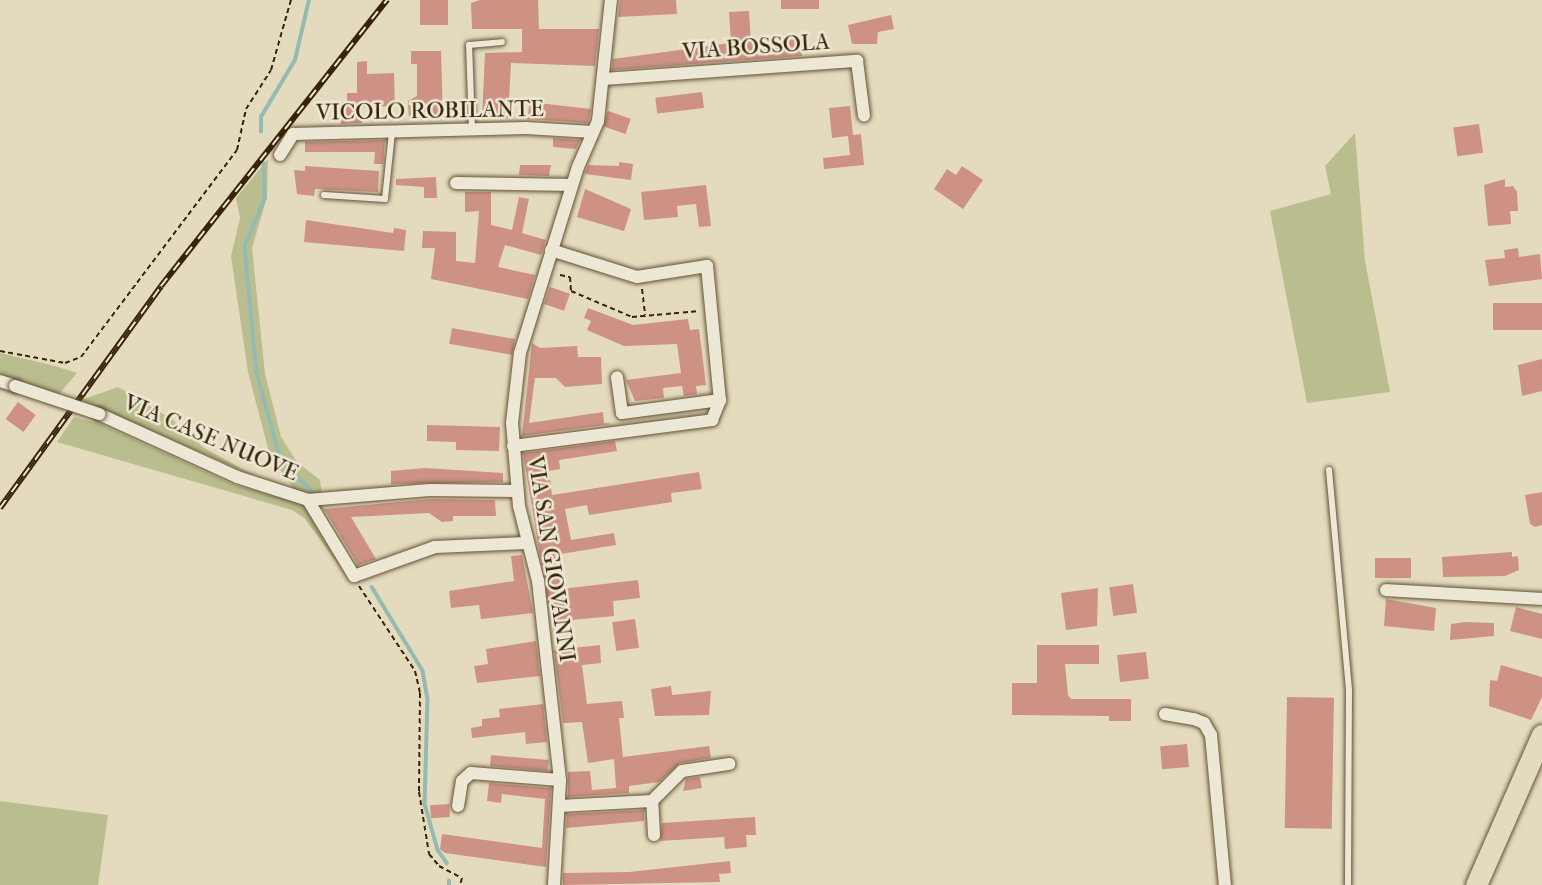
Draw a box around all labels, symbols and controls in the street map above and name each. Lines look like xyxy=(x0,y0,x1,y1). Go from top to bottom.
street label: VIA BOSSOLA xyxy=(681,28,831,66)
street label: VICOLO ROBILANTE xyxy=(316,95,544,127)
street label: VIA CASE NUOVE xyxy=(120,389,302,487)
street label: VIA SAN GIOVANNI xyxy=(521,454,581,664)

